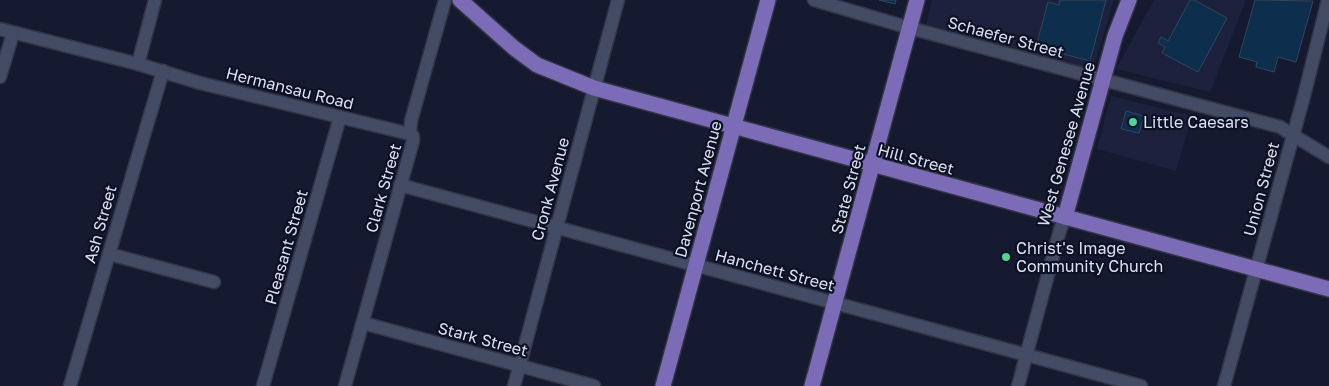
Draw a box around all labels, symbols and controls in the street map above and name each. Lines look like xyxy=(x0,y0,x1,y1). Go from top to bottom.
street label: Schaefer Street xyxy=(946,12,1066,62)
street label: West Genesee Avenue xyxy=(1033,59,1099,229)
street label: Hermansau Road xyxy=(224,62,356,114)
place label: Little Caesars xyxy=(1143,112,1249,132)
marker: Little Caesars xyxy=(1127,116,1139,128)
street label: Davenport Avenue xyxy=(670,119,726,259)
street label: Cronk Avenue xyxy=(527,135,573,243)
street label: Hill Street xyxy=(876,139,956,179)
street label: Union Street xyxy=(1239,140,1283,238)
street label: Clark Street xyxy=(361,141,405,235)
street label: State Street xyxy=(826,142,870,236)
street label: Ash Street xyxy=(79,183,121,265)
street label: Pleasant Street xyxy=(260,187,312,307)
place label: Christ's Image Community Church xyxy=(1016,238,1163,276)
street label: Hanchett Street xyxy=(713,244,837,296)
marker: Christ's Image Community Church xyxy=(1000,251,1012,263)
street label: Stark Street xyxy=(436,317,530,361)

